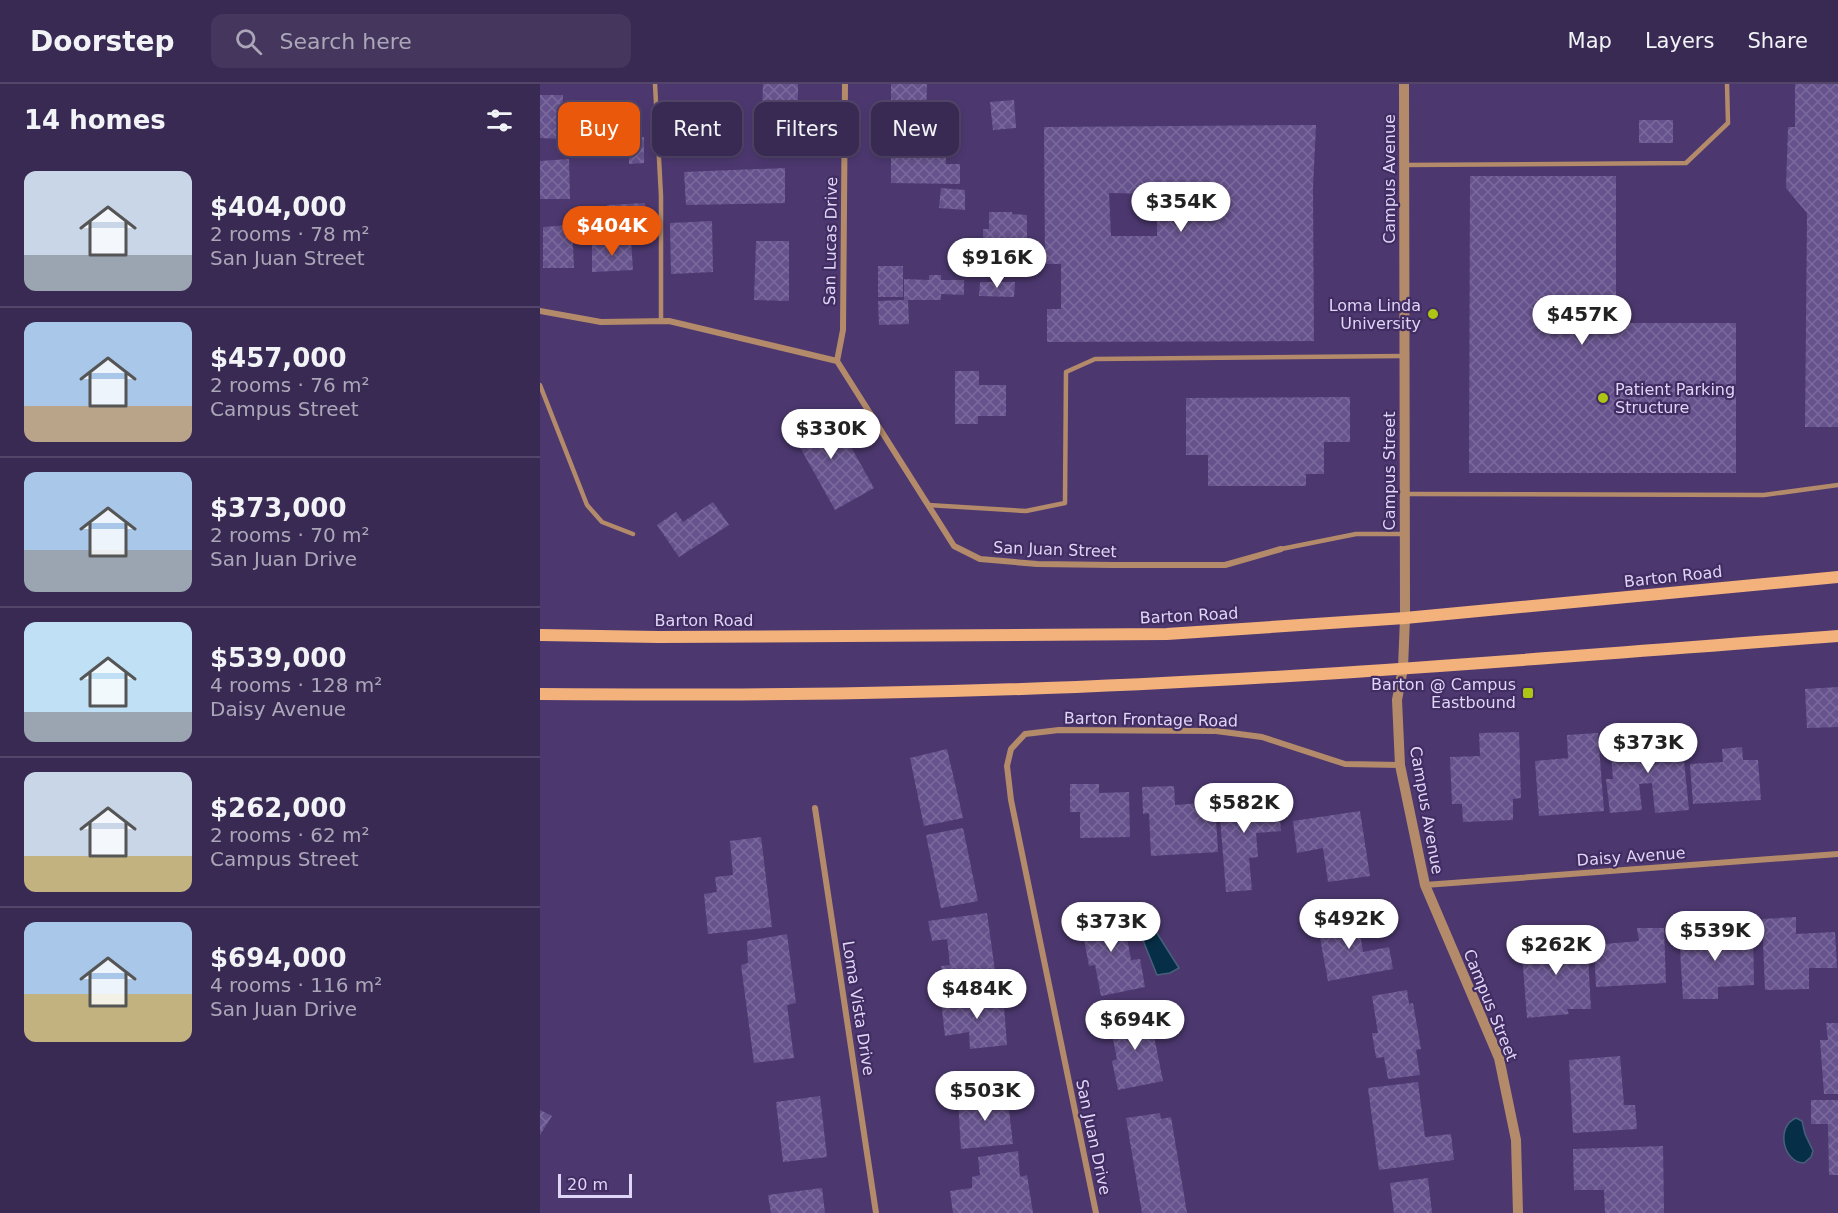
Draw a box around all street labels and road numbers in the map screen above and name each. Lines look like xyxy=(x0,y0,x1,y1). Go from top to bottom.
street label: Campus Avenue xyxy=(1380,114,1399,244)
street label: San Lucas Drive xyxy=(820,177,841,305)
street label: Campus Street xyxy=(1380,412,1399,530)
street label: San Juan Street xyxy=(993,538,1117,561)
street label: Barton Road xyxy=(1623,562,1723,591)
street label: Barton Road xyxy=(1139,603,1239,628)
street label: Barton Road xyxy=(655,611,753,630)
street label: Barton Frontage Road xyxy=(1064,708,1238,731)
street label: Campus Avenue xyxy=(1406,745,1447,876)
street label: Daisy Avenue xyxy=(1576,843,1686,870)
street label: Loma Vista Drive xyxy=(838,939,879,1077)
street label: Campus Street xyxy=(1459,947,1522,1064)
street label: San Juan Drive xyxy=(1072,1078,1115,1197)

